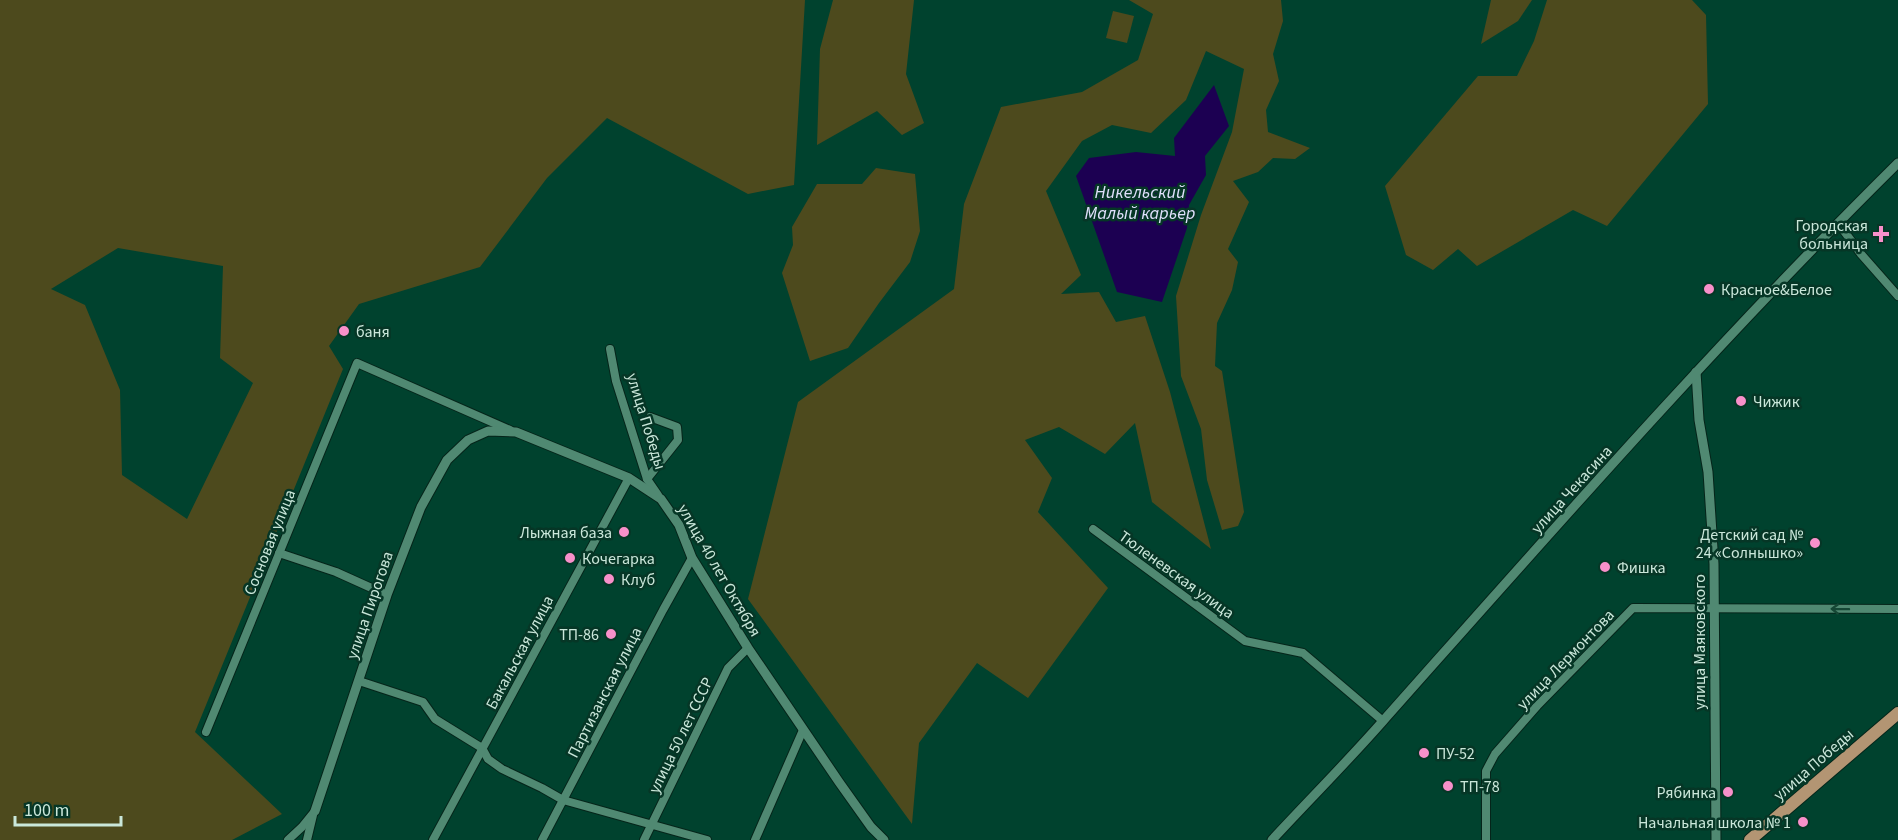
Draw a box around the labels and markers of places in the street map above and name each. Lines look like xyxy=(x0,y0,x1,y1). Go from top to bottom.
place label: Городская больница xyxy=(1796,215,1868,255)
marker: Городская больница xyxy=(1872,225,1890,243)
place label: Красное&Белое xyxy=(1721,279,1832,301)
marker: Красное&Белое xyxy=(1702,282,1716,296)
place label: баня xyxy=(356,321,390,343)
marker: баня xyxy=(337,324,351,338)
place label: Чижик xyxy=(1753,391,1800,413)
marker: Чижик xyxy=(1734,394,1748,408)
place label: Лыжная база xyxy=(520,522,612,544)
place label: Детский сад № 24 «Солнышко» xyxy=(1696,524,1804,564)
marker: Лыжная база xyxy=(617,525,631,539)
marker: Детский сад № 24 «Солнышко» xyxy=(1808,536,1822,550)
place label: Кочегарка xyxy=(582,548,655,570)
marker: Кочегарка xyxy=(563,551,577,565)
place label: Фишка xyxy=(1617,557,1666,579)
marker: Фишка xyxy=(1598,560,1612,574)
place label: Клуб xyxy=(621,569,655,591)
marker: Клуб xyxy=(602,572,616,586)
place label: ТП-86 xyxy=(559,624,599,646)
marker: ТП-86 xyxy=(604,627,618,641)
place label: ПУ-52 xyxy=(1436,743,1475,765)
marker: ПУ-52 xyxy=(1417,746,1431,760)
place label: ТП-78 xyxy=(1460,776,1500,798)
marker: ТП-78 xyxy=(1441,779,1455,793)
place label: Рябинка xyxy=(1656,782,1716,804)
marker: Рябинка xyxy=(1721,785,1735,799)
place label: Начальная школа № 1 xyxy=(1638,812,1791,834)
marker: Начальная школа № 1 xyxy=(1796,815,1810,829)

